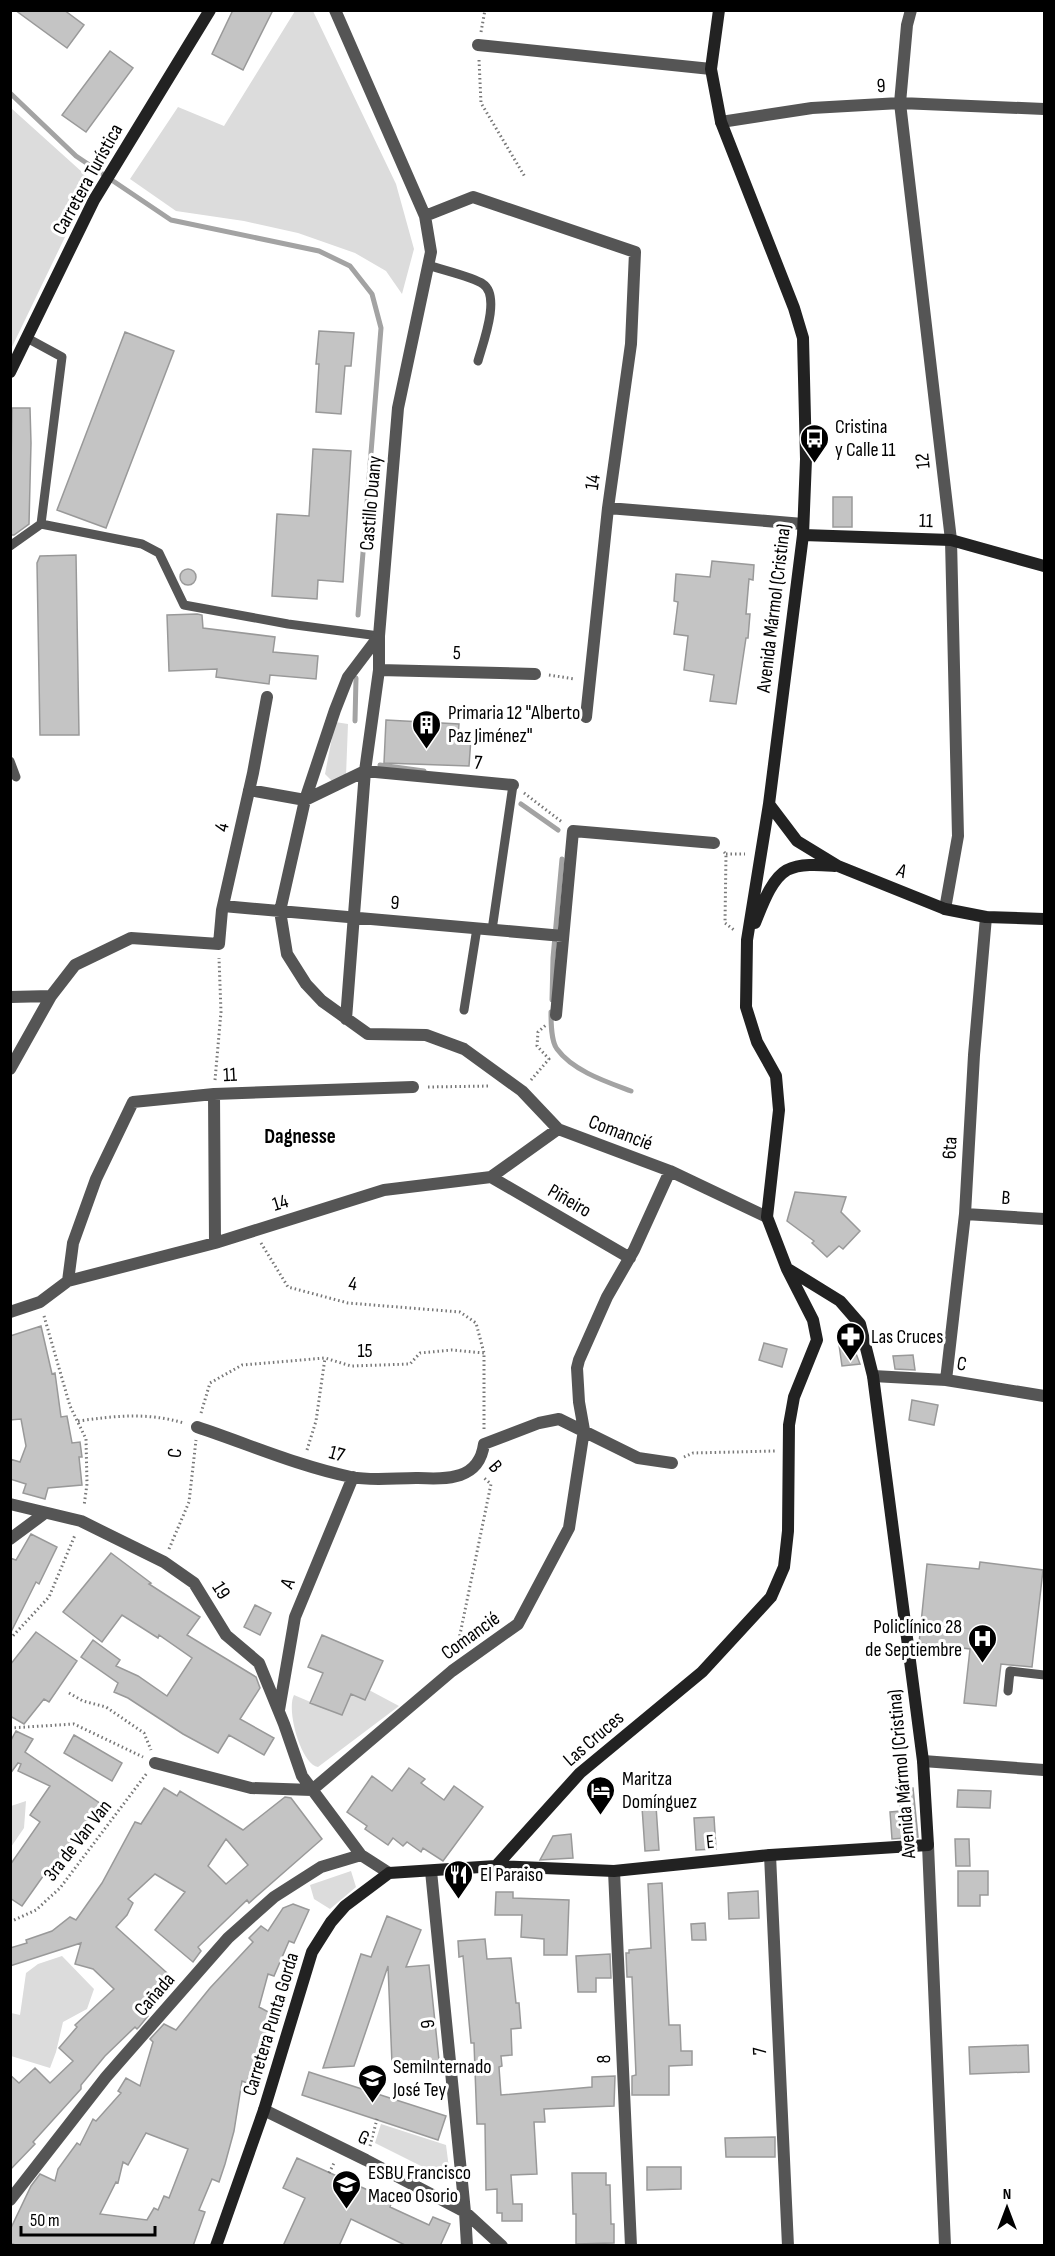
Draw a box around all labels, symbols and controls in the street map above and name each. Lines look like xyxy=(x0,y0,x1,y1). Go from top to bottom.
street label: 9 xyxy=(876,74,886,98)
street label: Carretera Turística xyxy=(47,120,128,239)
place label: Cristina y Calle 11 xyxy=(835,415,896,462)
bus stop icon: Cristina y Calle 11 xyxy=(798,422,830,464)
street label: 12 xyxy=(910,452,936,470)
street label: Castillo Duany xyxy=(355,454,387,552)
street label: 14 xyxy=(580,473,606,491)
street label: 11 xyxy=(919,509,933,533)
street label: Avenida Mármol (Cristina) xyxy=(752,522,796,695)
street label: 5 xyxy=(453,641,461,665)
place label: Primaria 12 "Alberto Paz Jiménez" xyxy=(448,701,580,748)
building icon: Primaria 12 "Alberto Paz Jiménez" xyxy=(411,708,443,750)
street label: 7 xyxy=(473,751,483,775)
street label: 4 xyxy=(209,820,235,834)
street label: A xyxy=(892,858,910,884)
street label: 9 xyxy=(389,891,400,915)
street label: 11 xyxy=(222,1063,238,1087)
street label: Comancié xyxy=(585,1110,656,1156)
district label: Dagnesse xyxy=(264,1124,336,1149)
street label: 6ta xyxy=(937,1136,963,1160)
street label: Piñeiro xyxy=(543,1179,596,1223)
street label: B xyxy=(1001,1186,1011,1210)
street label: 14 xyxy=(269,1189,291,1217)
street label: 4 xyxy=(347,1271,359,1296)
pharmacy icon: Las Cruces xyxy=(834,1320,866,1362)
place label: Las Cruces xyxy=(871,1325,943,1349)
street label: 15 xyxy=(357,1339,373,1363)
street label: C xyxy=(955,1351,969,1377)
street label: 17 xyxy=(326,1440,347,1467)
street label: C xyxy=(163,1447,187,1459)
street label: B xyxy=(483,1455,507,1478)
street label: A xyxy=(275,1574,301,1593)
street label: 19 xyxy=(207,1577,236,1604)
street label: Comancié xyxy=(437,1607,505,1665)
place label: Policlínico 28 de Septiembre xyxy=(865,1615,962,1662)
hospital icon: Policlínico 28 de Septiembre xyxy=(967,1622,999,1664)
street label: Avenida Mármol (Cristina) xyxy=(883,1688,921,1861)
street label: Las Cruces xyxy=(558,1706,629,1772)
place label: Maritza Domínguez xyxy=(622,1767,697,1814)
hotel icon: Maritza Domínguez xyxy=(585,1774,617,1816)
street label: 3ra de Van Van xyxy=(39,1795,117,1886)
street label: E xyxy=(705,1830,715,1854)
restaurant icon: El Paraiso xyxy=(443,1858,475,1900)
place label: El Paraiso xyxy=(480,1863,543,1887)
street label: Carretera Punta Gorda xyxy=(238,1950,304,2099)
street label: Cañada xyxy=(130,1968,180,2021)
street label: 9 xyxy=(416,2018,440,2030)
street label: 7 xyxy=(748,2046,772,2056)
street label: 8 xyxy=(592,2054,616,2064)
place label: SemiInternado José Tey xyxy=(392,2055,492,2102)
school or university icon: SemiInternado José Tey xyxy=(356,2062,388,2104)
street label: G xyxy=(354,2125,373,2151)
place label: ESBU Francisco Maceo Osorio xyxy=(368,2161,471,2208)
school or university icon: ESBU Francisco Maceo Osorio xyxy=(331,2168,363,2210)
north arrow xyxy=(977,2178,1037,2238)
text: N xyxy=(1003,2185,1011,2204)
scale bar xyxy=(21,2199,154,2237)
text: 50 m xyxy=(30,2210,60,2231)

